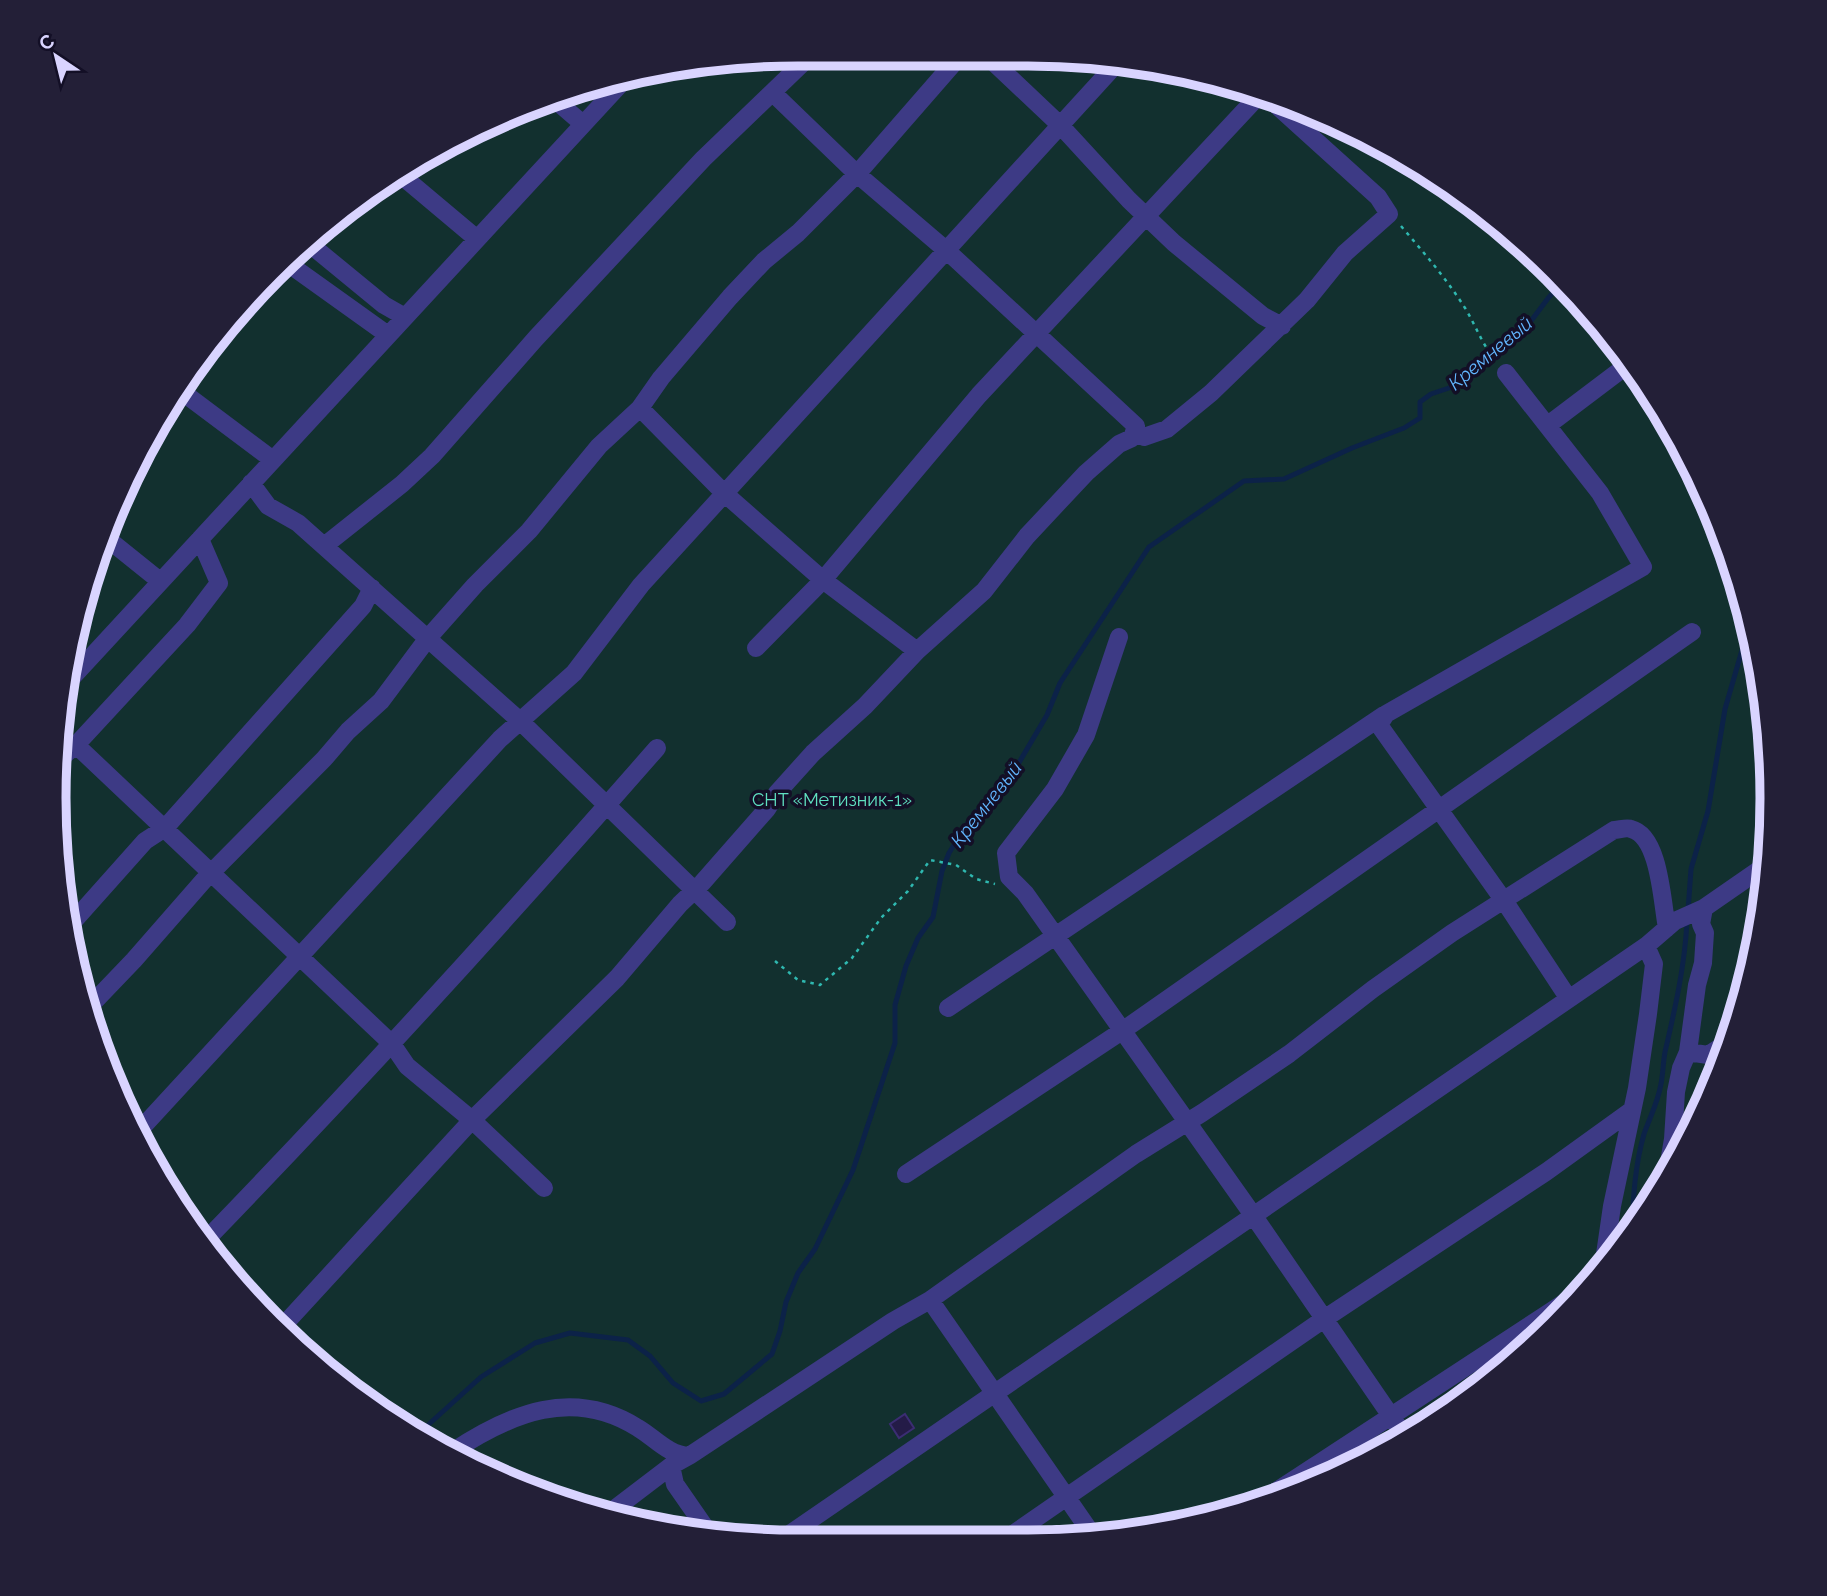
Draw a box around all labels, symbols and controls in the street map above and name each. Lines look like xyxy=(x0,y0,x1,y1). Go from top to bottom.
north arrow xyxy=(21,21,91,91)
text: С xyxy=(35,29,58,55)
water label: Кремневый xyxy=(1444,312,1536,394)
water label: Кремневый xyxy=(946,757,1026,851)
park label: СНТ «Метизник-1» xyxy=(752,789,912,810)

